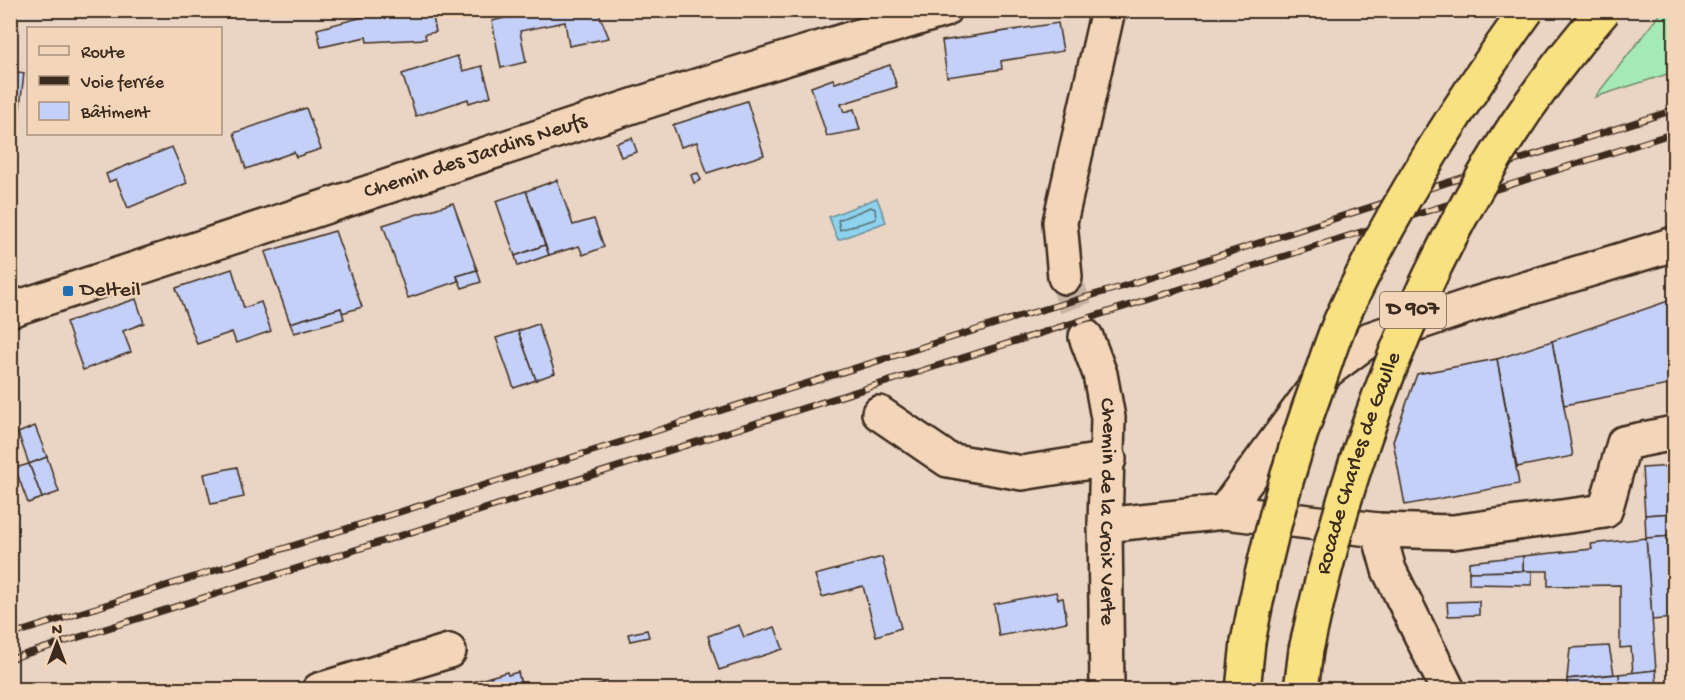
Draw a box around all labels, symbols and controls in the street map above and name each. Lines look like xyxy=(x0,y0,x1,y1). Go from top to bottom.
legend xyxy=(27,27,222,135)
text: Route xyxy=(81,43,126,64)
text: Voie ferrée xyxy=(80,73,165,94)
text: Bâtiment xyxy=(80,103,151,124)
street label: Chemin des Jardins Neufs xyxy=(361,109,591,206)
place label: Delteil xyxy=(78,278,141,304)
marker: Delteil xyxy=(61,284,75,298)
road number: D 907 xyxy=(1380,292,1446,328)
street label: Rocade Charles de Gaulle xyxy=(1311,348,1408,578)
street label: Chemin de la Croix Verte xyxy=(1092,396,1121,626)
north arrow xyxy=(27,613,87,673)
text: N xyxy=(52,622,63,641)

